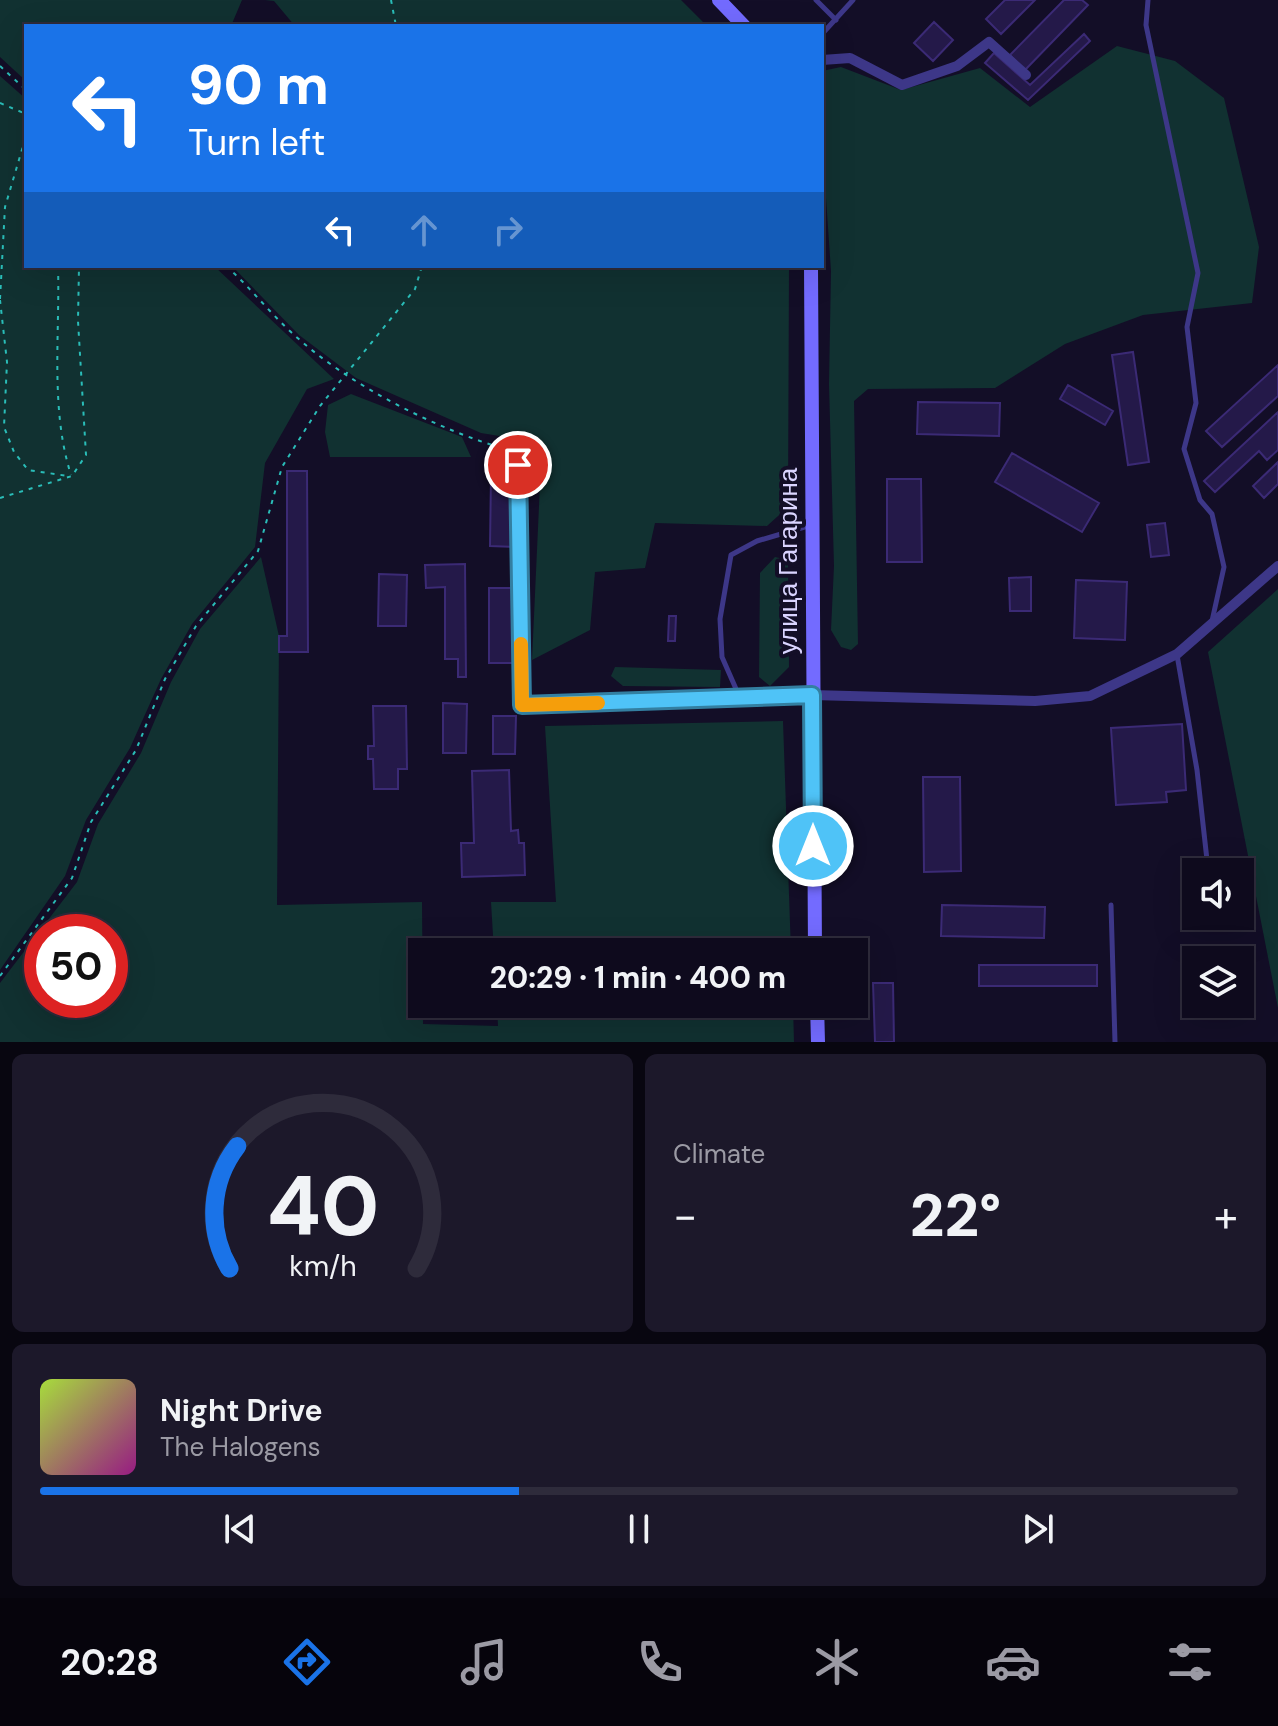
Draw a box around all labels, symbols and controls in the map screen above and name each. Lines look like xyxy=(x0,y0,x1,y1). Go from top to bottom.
text: 90 m xyxy=(188,48,329,121)
icon: left xyxy=(56,56,160,160)
text: Turn left xyxy=(188,119,325,166)
icon: left xyxy=(318,208,362,252)
icon: ahead xyxy=(402,208,446,252)
icon: right xyxy=(486,208,530,252)
pin xyxy=(484,431,552,499)
icon: arrive xyxy=(496,443,540,487)
street label: улица Гагарина xyxy=(771,467,805,654)
position arrow xyxy=(771,804,855,888)
map controls xyxy=(1182,858,1254,1018)
button: sound xyxy=(1182,858,1254,930)
speed limit sign: 50 xyxy=(24,914,128,1018)
button: layers xyxy=(1182,946,1254,1018)
text: 20:29 · 1 min · 400 m xyxy=(490,958,786,997)
text: Climate xyxy=(673,1137,765,1171)
text: 40 xyxy=(266,1152,379,1261)
text: 22° xyxy=(910,1176,1001,1255)
text: − xyxy=(673,1187,697,1245)
text: + xyxy=(1214,1187,1238,1245)
text: km/h xyxy=(289,1248,356,1285)
text: Night Drive xyxy=(160,1391,323,1430)
text: The Halogens xyxy=(160,1430,320,1464)
icon: previous xyxy=(218,1507,262,1551)
icon: pause xyxy=(617,1507,661,1551)
icon: next xyxy=(1016,1507,1060,1551)
icon: directions xyxy=(279,1634,335,1690)
icon: music xyxy=(456,1634,512,1690)
icon: phone xyxy=(632,1634,688,1690)
icon: climate xyxy=(809,1634,865,1690)
icon: car xyxy=(985,1634,1041,1690)
icon: filters xyxy=(1162,1634,1218,1690)
text: 20:28 xyxy=(60,1639,159,1686)

